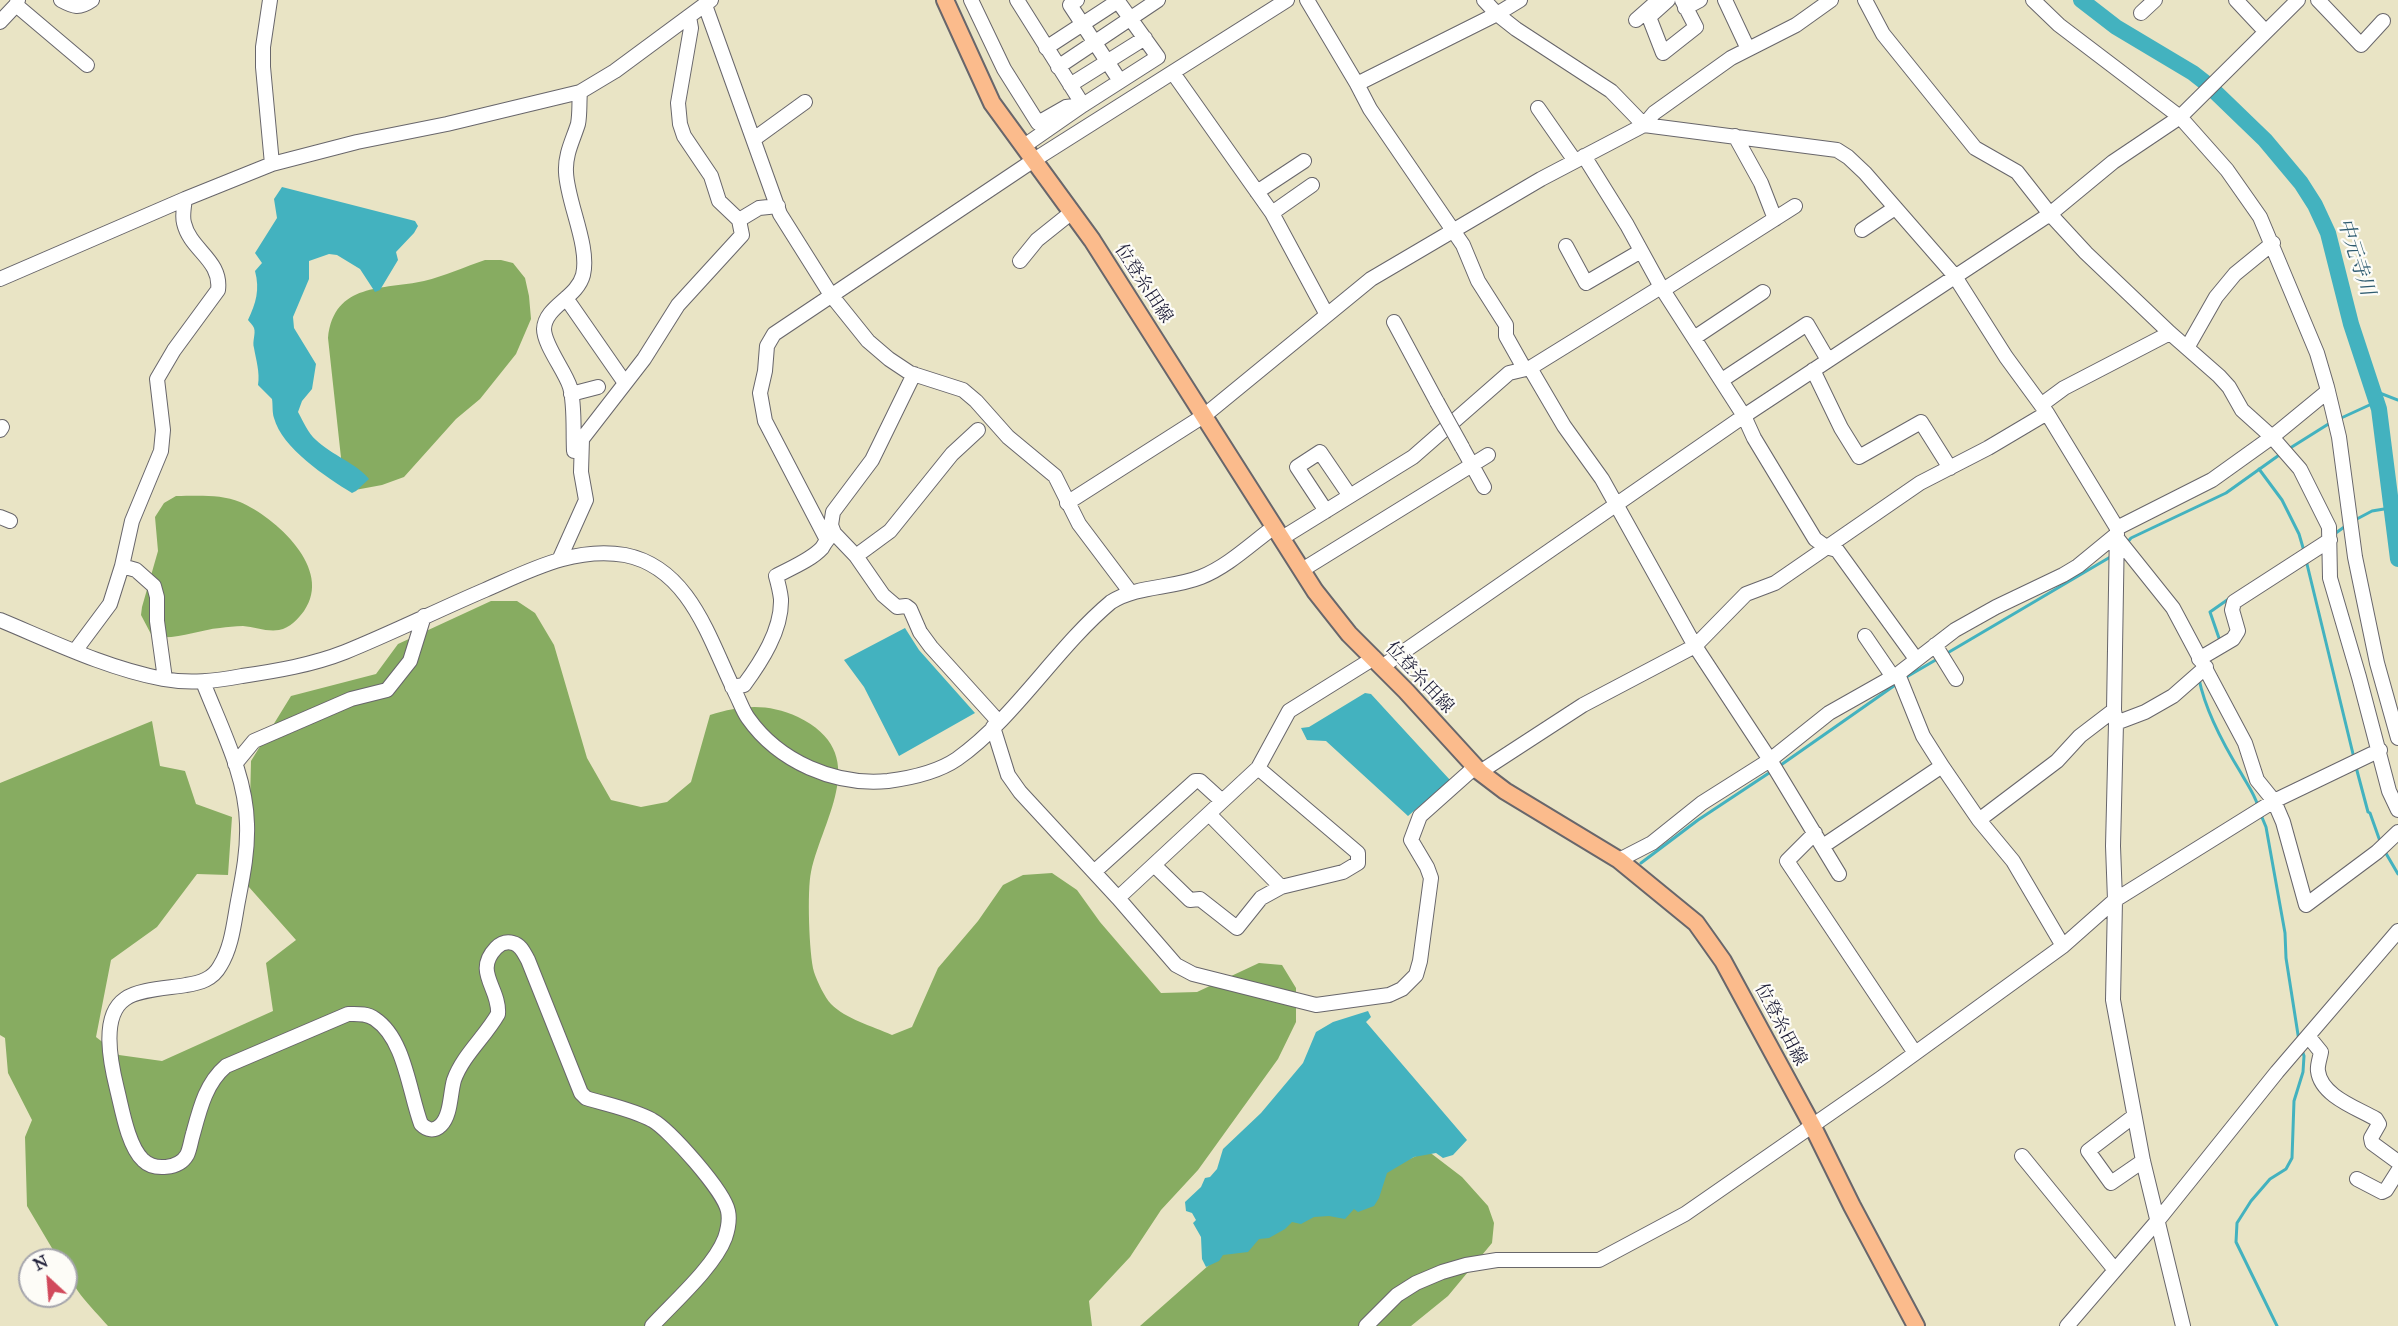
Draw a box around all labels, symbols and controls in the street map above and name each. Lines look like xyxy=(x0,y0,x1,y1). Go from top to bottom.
water label: 中元寺川 xyxy=(2331,215,2379,299)
street label: 位登糸田線 xyxy=(1109,240,1177,328)
street label: 位登糸田線 xyxy=(1380,638,1458,718)
street label: 位登糸田線 xyxy=(1749,980,1811,1070)
north arrow xyxy=(18,1248,78,1308)
text: N xyxy=(30,1252,51,1275)

